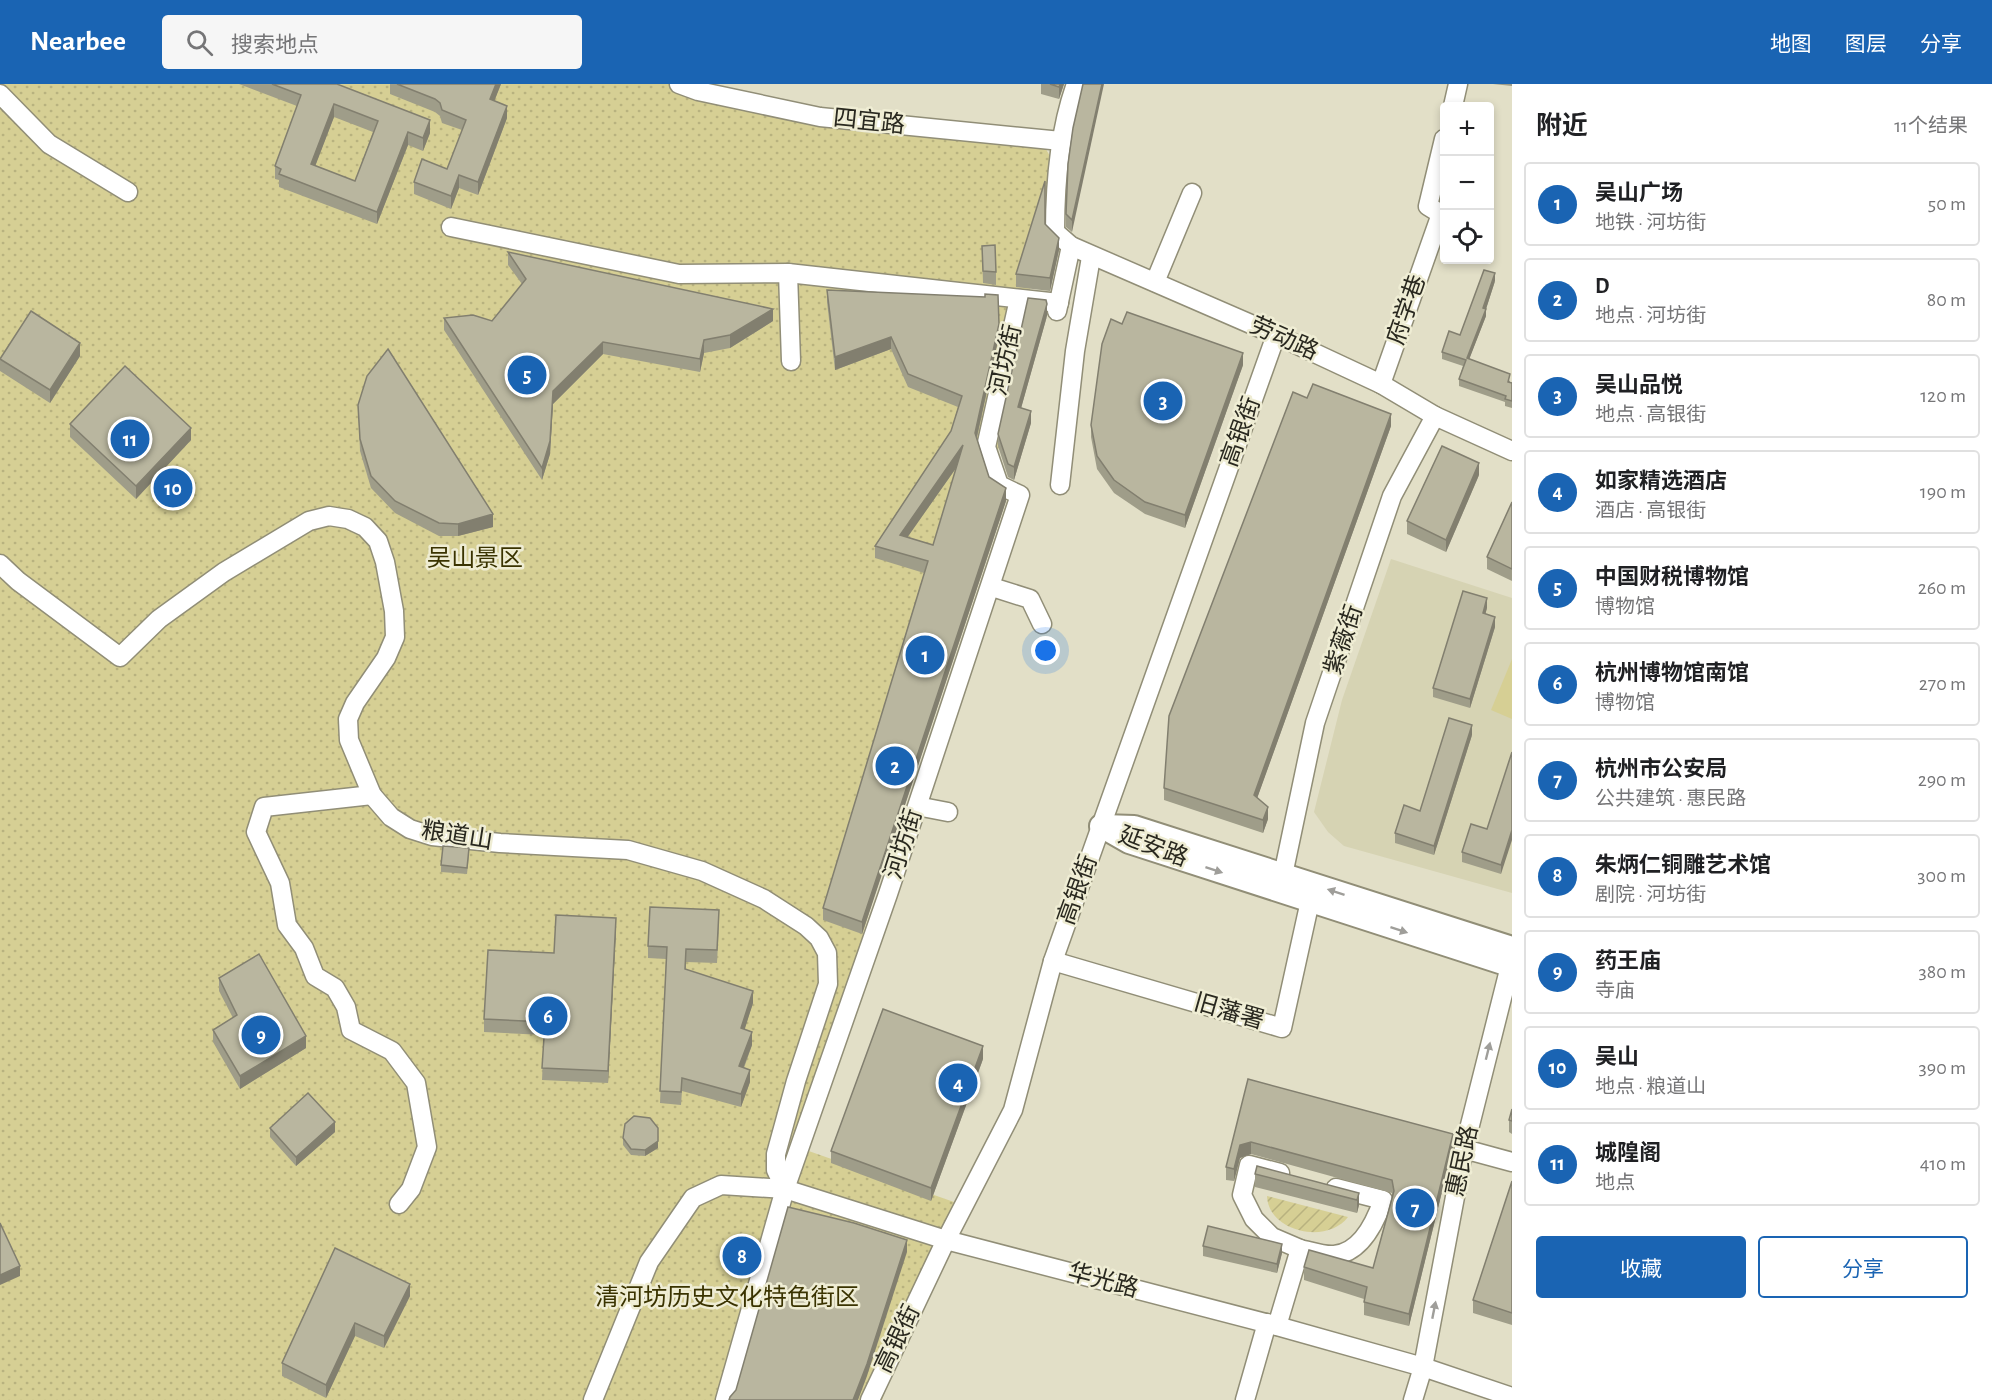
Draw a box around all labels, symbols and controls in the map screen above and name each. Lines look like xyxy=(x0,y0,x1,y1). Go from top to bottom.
search box xyxy=(162,15,582,69)
icon: search xyxy=(183,26,216,59)
text: Nearbee xyxy=(30,28,126,56)
text: 搜索地点 xyxy=(231,34,319,56)
text: 地图 xyxy=(1770,34,1812,55)
text: 图层 xyxy=(1845,34,1887,55)
text: 分享 xyxy=(1920,34,1962,55)
map controls xyxy=(1440,102,1494,264)
button: + xyxy=(1440,102,1494,156)
street label: 四宜路 xyxy=(832,104,906,138)
text: 附近 xyxy=(1536,113,1588,139)
text: 11个结果 xyxy=(1894,116,1968,136)
button: − xyxy=(1440,156,1494,210)
text: 吴山广场 xyxy=(1595,182,1683,204)
text: 1 xyxy=(1554,194,1561,214)
text: 50 m xyxy=(1928,194,1966,214)
button: locate xyxy=(1440,210,1494,264)
text: 地铁 · 河坊街 xyxy=(1595,213,1706,233)
street label: 府学巷 xyxy=(1382,271,1430,348)
text: D xyxy=(1595,275,1609,297)
text: 2 xyxy=(1553,290,1562,310)
text: 80 m xyxy=(1927,290,1966,310)
text: 地点 · 河坊街 xyxy=(1595,306,1706,326)
street label: 劳动路 xyxy=(1246,312,1323,365)
street label: 河坊街 xyxy=(984,322,1026,398)
pin: 5 xyxy=(508,352,546,398)
text: 吴山品悦 xyxy=(1595,374,1683,396)
pin: 3 xyxy=(1144,378,1182,424)
text: 3 xyxy=(1553,386,1562,406)
text: 120 m xyxy=(1920,386,1966,406)
street label: 高银街 xyxy=(1216,393,1265,470)
text: 地点 · 高银街 xyxy=(1595,405,1706,425)
pin: 11 xyxy=(110,416,150,462)
pin: 10 xyxy=(154,466,192,510)
text: 如家精选酒店 xyxy=(1595,470,1727,492)
text: 4 xyxy=(1552,482,1563,502)
text: 190 m xyxy=(1920,482,1966,502)
text: 酒店 · 高银街 xyxy=(1595,501,1706,521)
park label: 吴山景区 xyxy=(427,546,523,571)
text: 中国财税博物馆 xyxy=(1595,566,1749,588)
text: 5 xyxy=(1553,578,1562,598)
text: 260 m xyxy=(1918,578,1966,598)
text: 博物馆 xyxy=(1595,597,1655,617)
street label: 紫薇街 xyxy=(1319,601,1367,678)
pin: 1 xyxy=(906,632,944,678)
your location xyxy=(1031,636,1060,665)
text: 杭州博物馆南馆 xyxy=(1595,662,1749,684)
text: 6 xyxy=(1553,674,1562,694)
text: 270 m xyxy=(1919,674,1966,694)
text: 博物馆 xyxy=(1595,693,1655,713)
pin: 2 xyxy=(876,744,914,788)
text: 杭州市公安局 xyxy=(1595,758,1727,780)
text: 7 xyxy=(1553,770,1562,790)
text: 290 m xyxy=(1918,770,1966,790)
text: 公共建筑 · 惠民路 xyxy=(1595,789,1746,809)
street label: 河坊街 xyxy=(880,805,927,882)
street label: 粮道山 xyxy=(420,817,495,853)
street label: 延安路 xyxy=(1115,821,1192,871)
street label: 高银街 xyxy=(1053,851,1102,928)
text: 朱炳仁铜雕艺术馆 xyxy=(1595,854,1771,876)
one-way arrow xyxy=(1205,866,1223,875)
text: 8 xyxy=(1553,866,1562,886)
text: 300 m xyxy=(1917,866,1966,886)
text: 剧院 · 河坊街 xyxy=(1595,885,1706,905)
one-way arrow xyxy=(1327,886,1345,896)
one-way arrow xyxy=(1390,926,1408,935)
text: 药王庙 xyxy=(1595,950,1661,972)
text: 9 xyxy=(1553,962,1562,982)
text: 380 m xyxy=(1918,962,1966,982)
text: 寺庙 xyxy=(1595,981,1635,1001)
street label: 旧藩署 xyxy=(1191,989,1267,1033)
pin: 6 xyxy=(528,994,568,1038)
pin: 9 xyxy=(242,1012,280,1058)
one-way arrow xyxy=(1484,1042,1494,1061)
text: 吴山 xyxy=(1595,1046,1639,1068)
text: 10 xyxy=(1549,1058,1566,1078)
text: 390 m xyxy=(1919,1058,1966,1078)
pin: 4 xyxy=(938,1060,978,1106)
text: 地点 · 粮道山 xyxy=(1595,1077,1706,1097)
street label: 惠民路 xyxy=(1442,1123,1482,1199)
text: 城隍阁 xyxy=(1595,1142,1661,1164)
text: 11 xyxy=(1550,1154,1565,1174)
text: 410 m xyxy=(1920,1154,1966,1174)
text: 地点 xyxy=(1595,1173,1635,1193)
pin: 7 xyxy=(1396,1186,1434,1230)
pin: 8 xyxy=(722,1234,762,1278)
button: 收藏 xyxy=(1536,1236,1746,1298)
button: 分享 xyxy=(1758,1236,1968,1298)
street label: 华光路 xyxy=(1065,1258,1141,1302)
park label: 清河坊历史文化特色街区 xyxy=(595,1284,859,1310)
one-way arrow xyxy=(1430,1300,1439,1319)
street label: 高银街 xyxy=(870,1301,925,1377)

